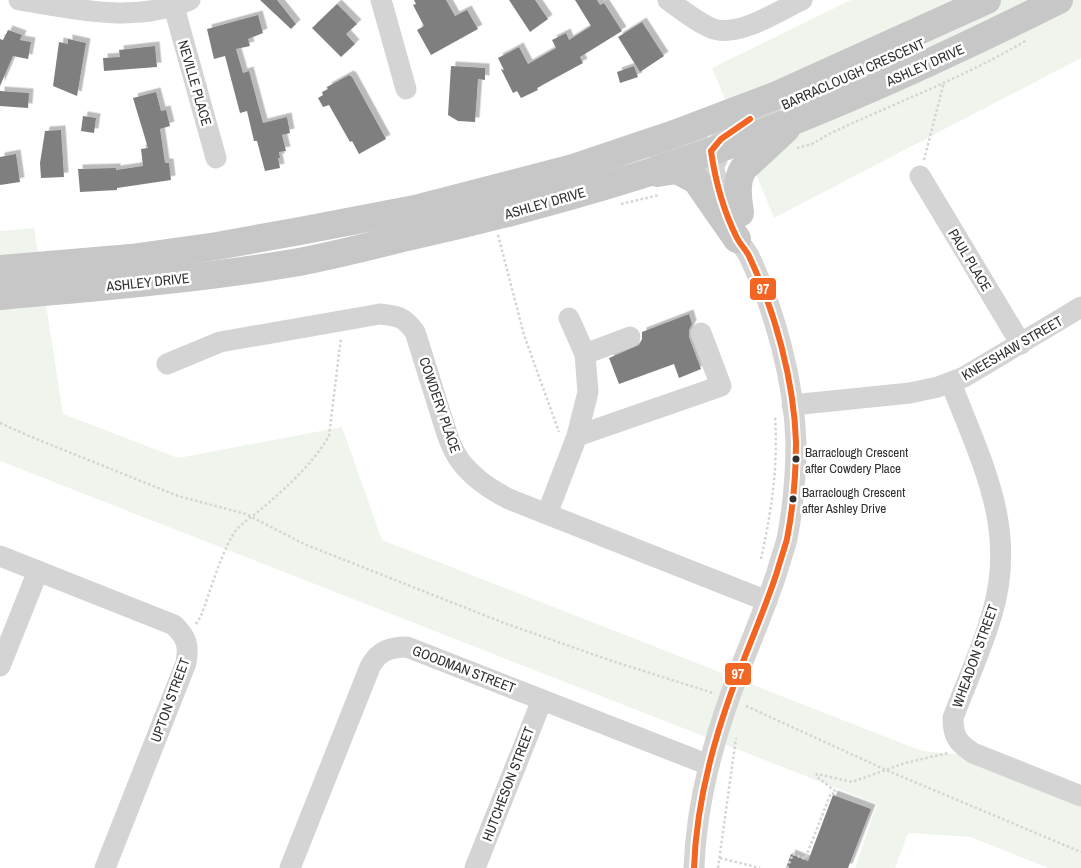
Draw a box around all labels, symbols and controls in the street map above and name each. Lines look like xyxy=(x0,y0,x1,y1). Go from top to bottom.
street label: BARRACLOUGH CRESCENT xyxy=(779,34,927,114)
street label: NEVILLE PLACE xyxy=(174,38,216,128)
street label: ASHLEY DRIVE xyxy=(882,40,967,91)
street label: ASHLEY DRIVE xyxy=(501,183,588,223)
street label: PAUL PLACE xyxy=(944,226,996,294)
street label: ASHLEY DRIVE xyxy=(105,269,190,295)
line badge: 97 xyxy=(749,277,777,301)
text: 97 xyxy=(757,280,770,298)
street label: KNEESHAW STREET xyxy=(958,312,1066,384)
street label: COWDERY PLACE xyxy=(415,355,465,455)
place label: Barraclough Crescent after Cowdery Place xyxy=(805,444,908,477)
marker: Barraclough Crescent after Cowdery Place xyxy=(791,454,801,464)
place label: Barraclough Crescent after Ashley Drive xyxy=(802,484,905,517)
marker: Barraclough Crescent after Ashley Drive xyxy=(788,494,798,504)
street label: WHEADON STREET xyxy=(948,602,1002,710)
street label: GOODMAN STREET xyxy=(410,641,518,697)
street label: UPTON STREET xyxy=(146,655,194,745)
line badge: 97 xyxy=(724,662,752,686)
text: 97 xyxy=(732,665,745,683)
street label: HUTCHESON STREET xyxy=(478,724,538,844)

